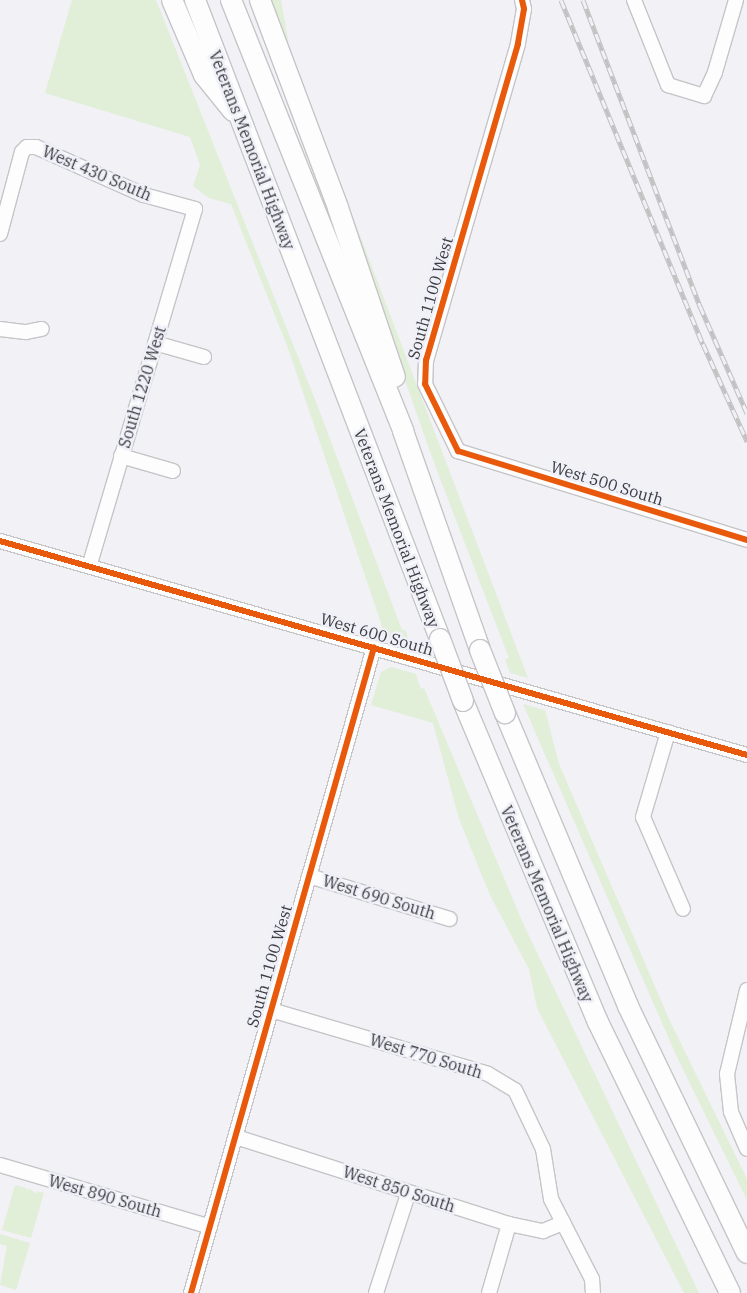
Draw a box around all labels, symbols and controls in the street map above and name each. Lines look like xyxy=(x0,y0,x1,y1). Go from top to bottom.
street label: Veterans Memorial Highway xyxy=(205,48,299,252)
street label: West 430 South xyxy=(39,141,155,205)
street label: South 1100 West xyxy=(403,235,457,361)
street label: South 1220 West xyxy=(114,324,170,450)
street label: Veterans Memorial Highway xyxy=(350,426,444,630)
street label: West 500 South xyxy=(548,457,666,509)
street label: West 600 South xyxy=(318,609,436,659)
street label: Veterans Memorial Highway xyxy=(497,803,597,1005)
street label: West 690 South xyxy=(320,871,438,923)
street label: South 1100 West xyxy=(242,903,296,1029)
street label: West 770 South xyxy=(367,1030,485,1082)
street label: West 850 South xyxy=(340,1162,458,1216)
street label: West 890 South xyxy=(46,1171,164,1221)

